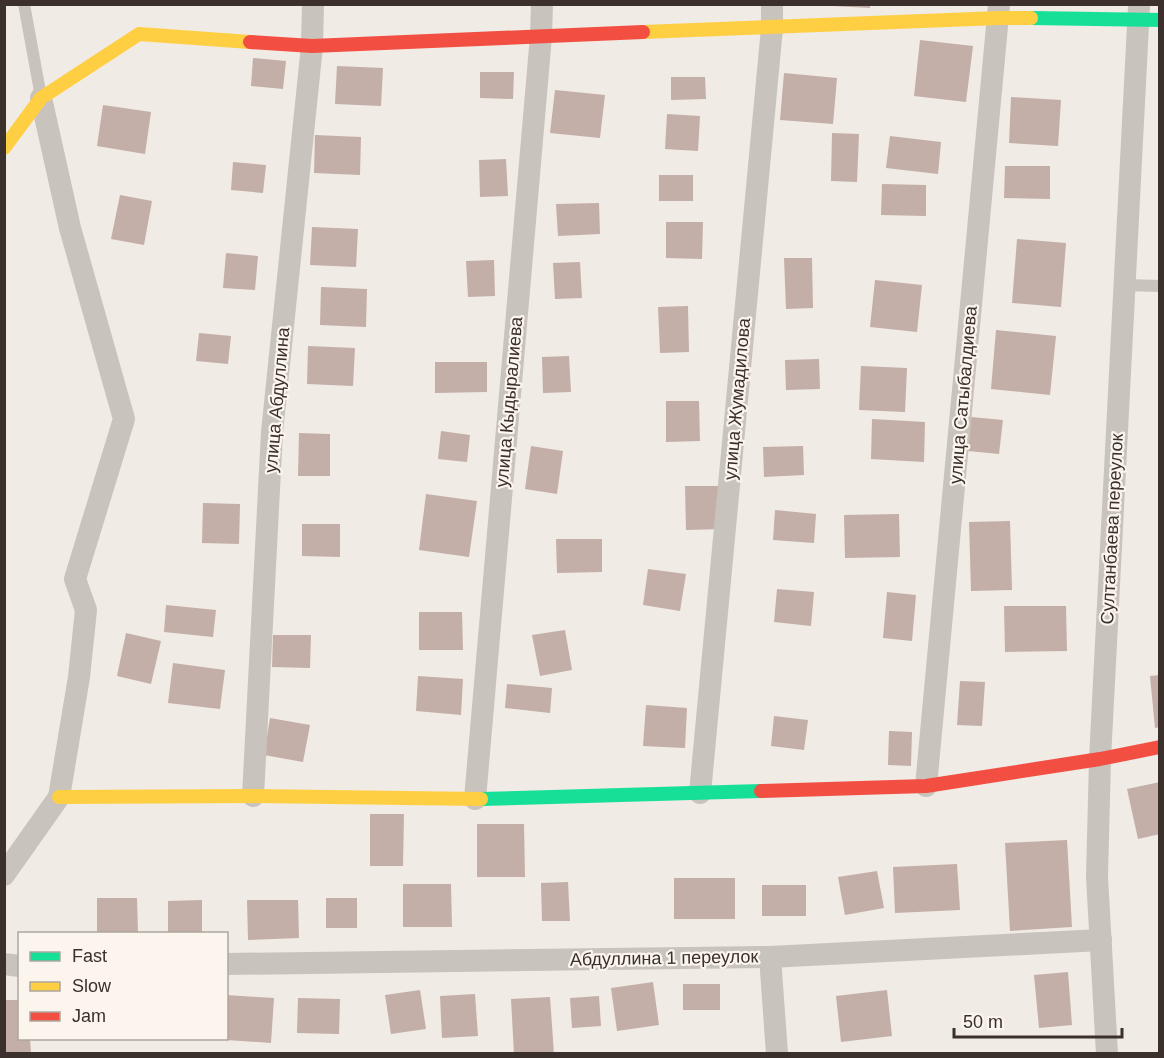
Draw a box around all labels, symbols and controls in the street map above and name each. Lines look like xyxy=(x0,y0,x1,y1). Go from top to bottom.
street label: улица Сатыбалдиева xyxy=(945,304,981,485)
street label: улица Кыдыралиева xyxy=(492,315,527,488)
street label: улица Жумадилова xyxy=(720,316,754,481)
street label: улица Абдуллина xyxy=(261,325,293,474)
street label: Султанбаева переулок xyxy=(1097,433,1127,625)
legend xyxy=(18,932,228,1040)
text: Fast xyxy=(72,946,107,966)
street label: Абдуллина 1 переулок xyxy=(570,946,758,970)
text: Slow xyxy=(72,976,112,996)
scale bar xyxy=(954,1001,1122,1039)
text: Jam xyxy=(72,1006,106,1026)
text: 50 m xyxy=(963,1012,1003,1032)

